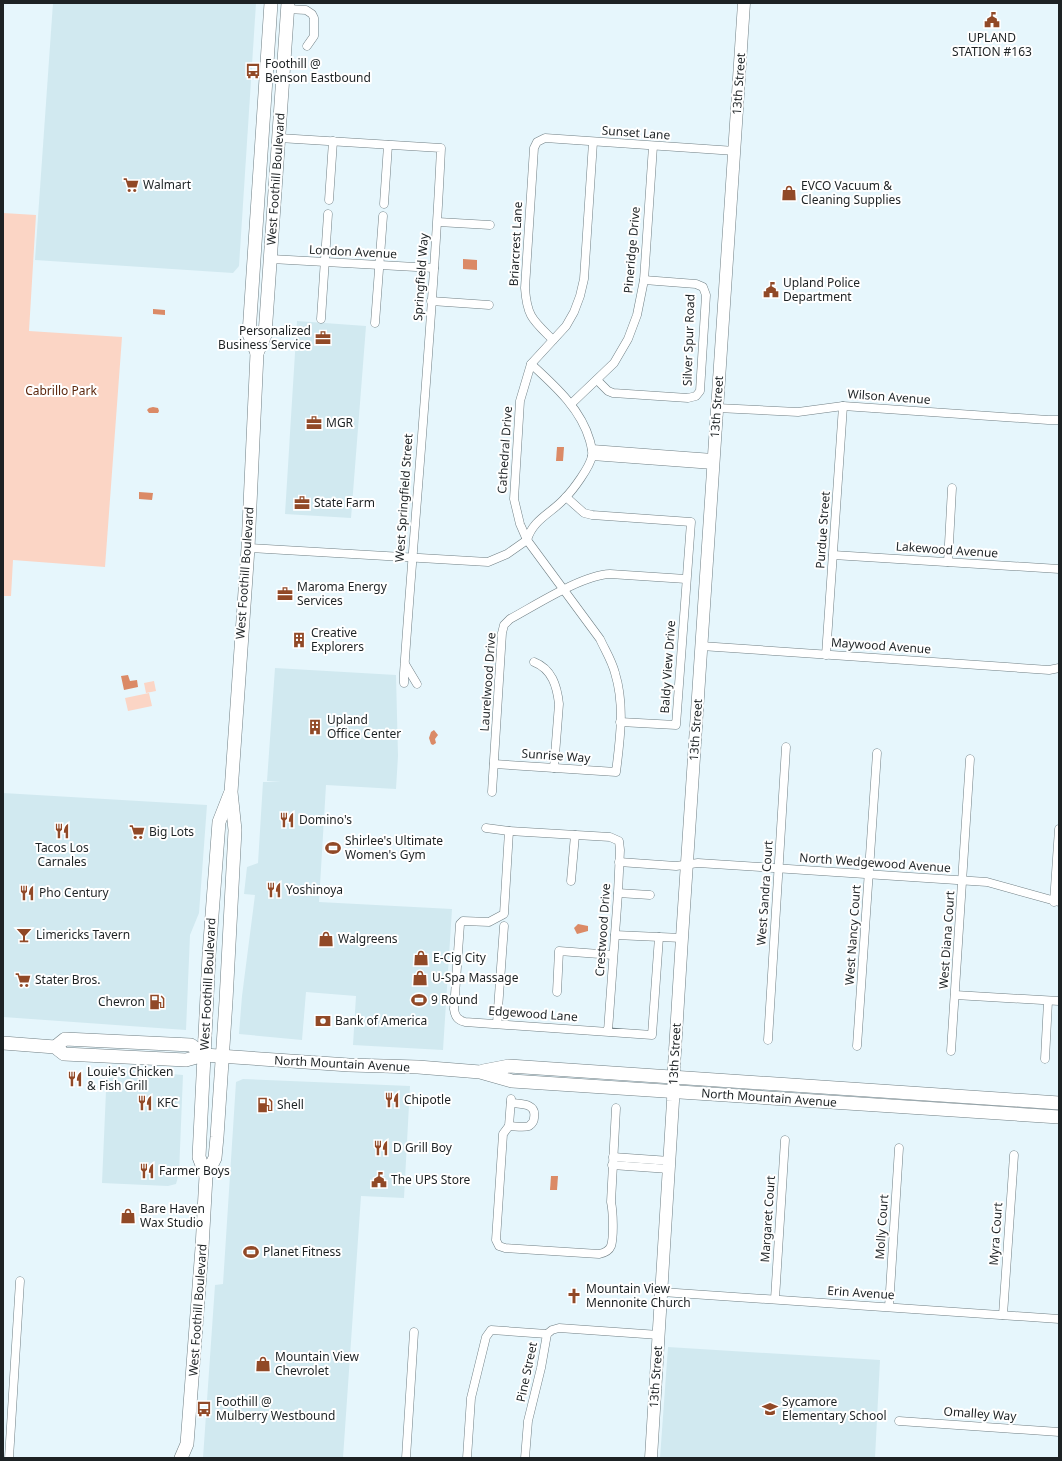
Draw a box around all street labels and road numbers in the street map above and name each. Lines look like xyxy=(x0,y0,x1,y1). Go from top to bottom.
street label: 13th Street xyxy=(728,52,749,116)
street label: West Foothill Boulevard xyxy=(262,112,289,246)
street label: Sunset Lane xyxy=(601,122,671,143)
street label: Briarcrest Lane xyxy=(505,201,526,287)
street label: Pineridge Drive xyxy=(619,206,644,294)
street label: Springfield Way xyxy=(409,232,432,322)
street label: London Avenue xyxy=(309,241,398,262)
street label: Silver Spur Road xyxy=(678,294,699,386)
street label: 13th Street xyxy=(706,375,727,439)
street label: Wilson Avenue xyxy=(847,385,931,408)
street label: Cathedral Drive xyxy=(493,405,516,494)
street label: West Springfield Street xyxy=(391,432,417,563)
street label: Purdue Street xyxy=(811,490,834,569)
street label: West Foothill Boulevard xyxy=(231,506,258,640)
street label: Lakewood Avenue xyxy=(895,537,999,562)
street label: Baldy View Drive xyxy=(656,620,679,714)
street label: Laurelwood Drive xyxy=(476,632,499,732)
street label: Maywood Avenue xyxy=(830,634,932,657)
street label: 13th Street xyxy=(685,698,706,762)
street label: Sunrise Way xyxy=(521,745,592,766)
street label: West Sandra Court xyxy=(752,839,777,946)
street label: North Wedgewood Avenue xyxy=(799,849,952,876)
street label: Crestwood Drive xyxy=(591,883,614,977)
street label: West Nancy Court xyxy=(841,883,865,986)
street label: West Diana Court xyxy=(935,890,958,990)
street label: West Foothill Boulevard xyxy=(196,917,219,1051)
street label: Edgewood Lane xyxy=(488,1002,579,1025)
street label: 13th Street xyxy=(664,1022,685,1085)
street label: North Mountain Avenue xyxy=(274,1051,411,1076)
street label: North Mountain Avenue xyxy=(701,1084,838,1111)
street label: Margaret Court xyxy=(756,1174,779,1263)
street label: Molly Court xyxy=(871,1193,892,1260)
street label: Myra Court xyxy=(985,1201,1006,1266)
street label: West Foothill Boulevard xyxy=(184,1243,211,1377)
street label: Erin Avenue xyxy=(827,1282,895,1303)
street label: Pine Street xyxy=(512,1340,541,1404)
street label: 13th Street xyxy=(645,1345,666,1409)
street label: Omalley Way xyxy=(943,1402,1018,1425)

